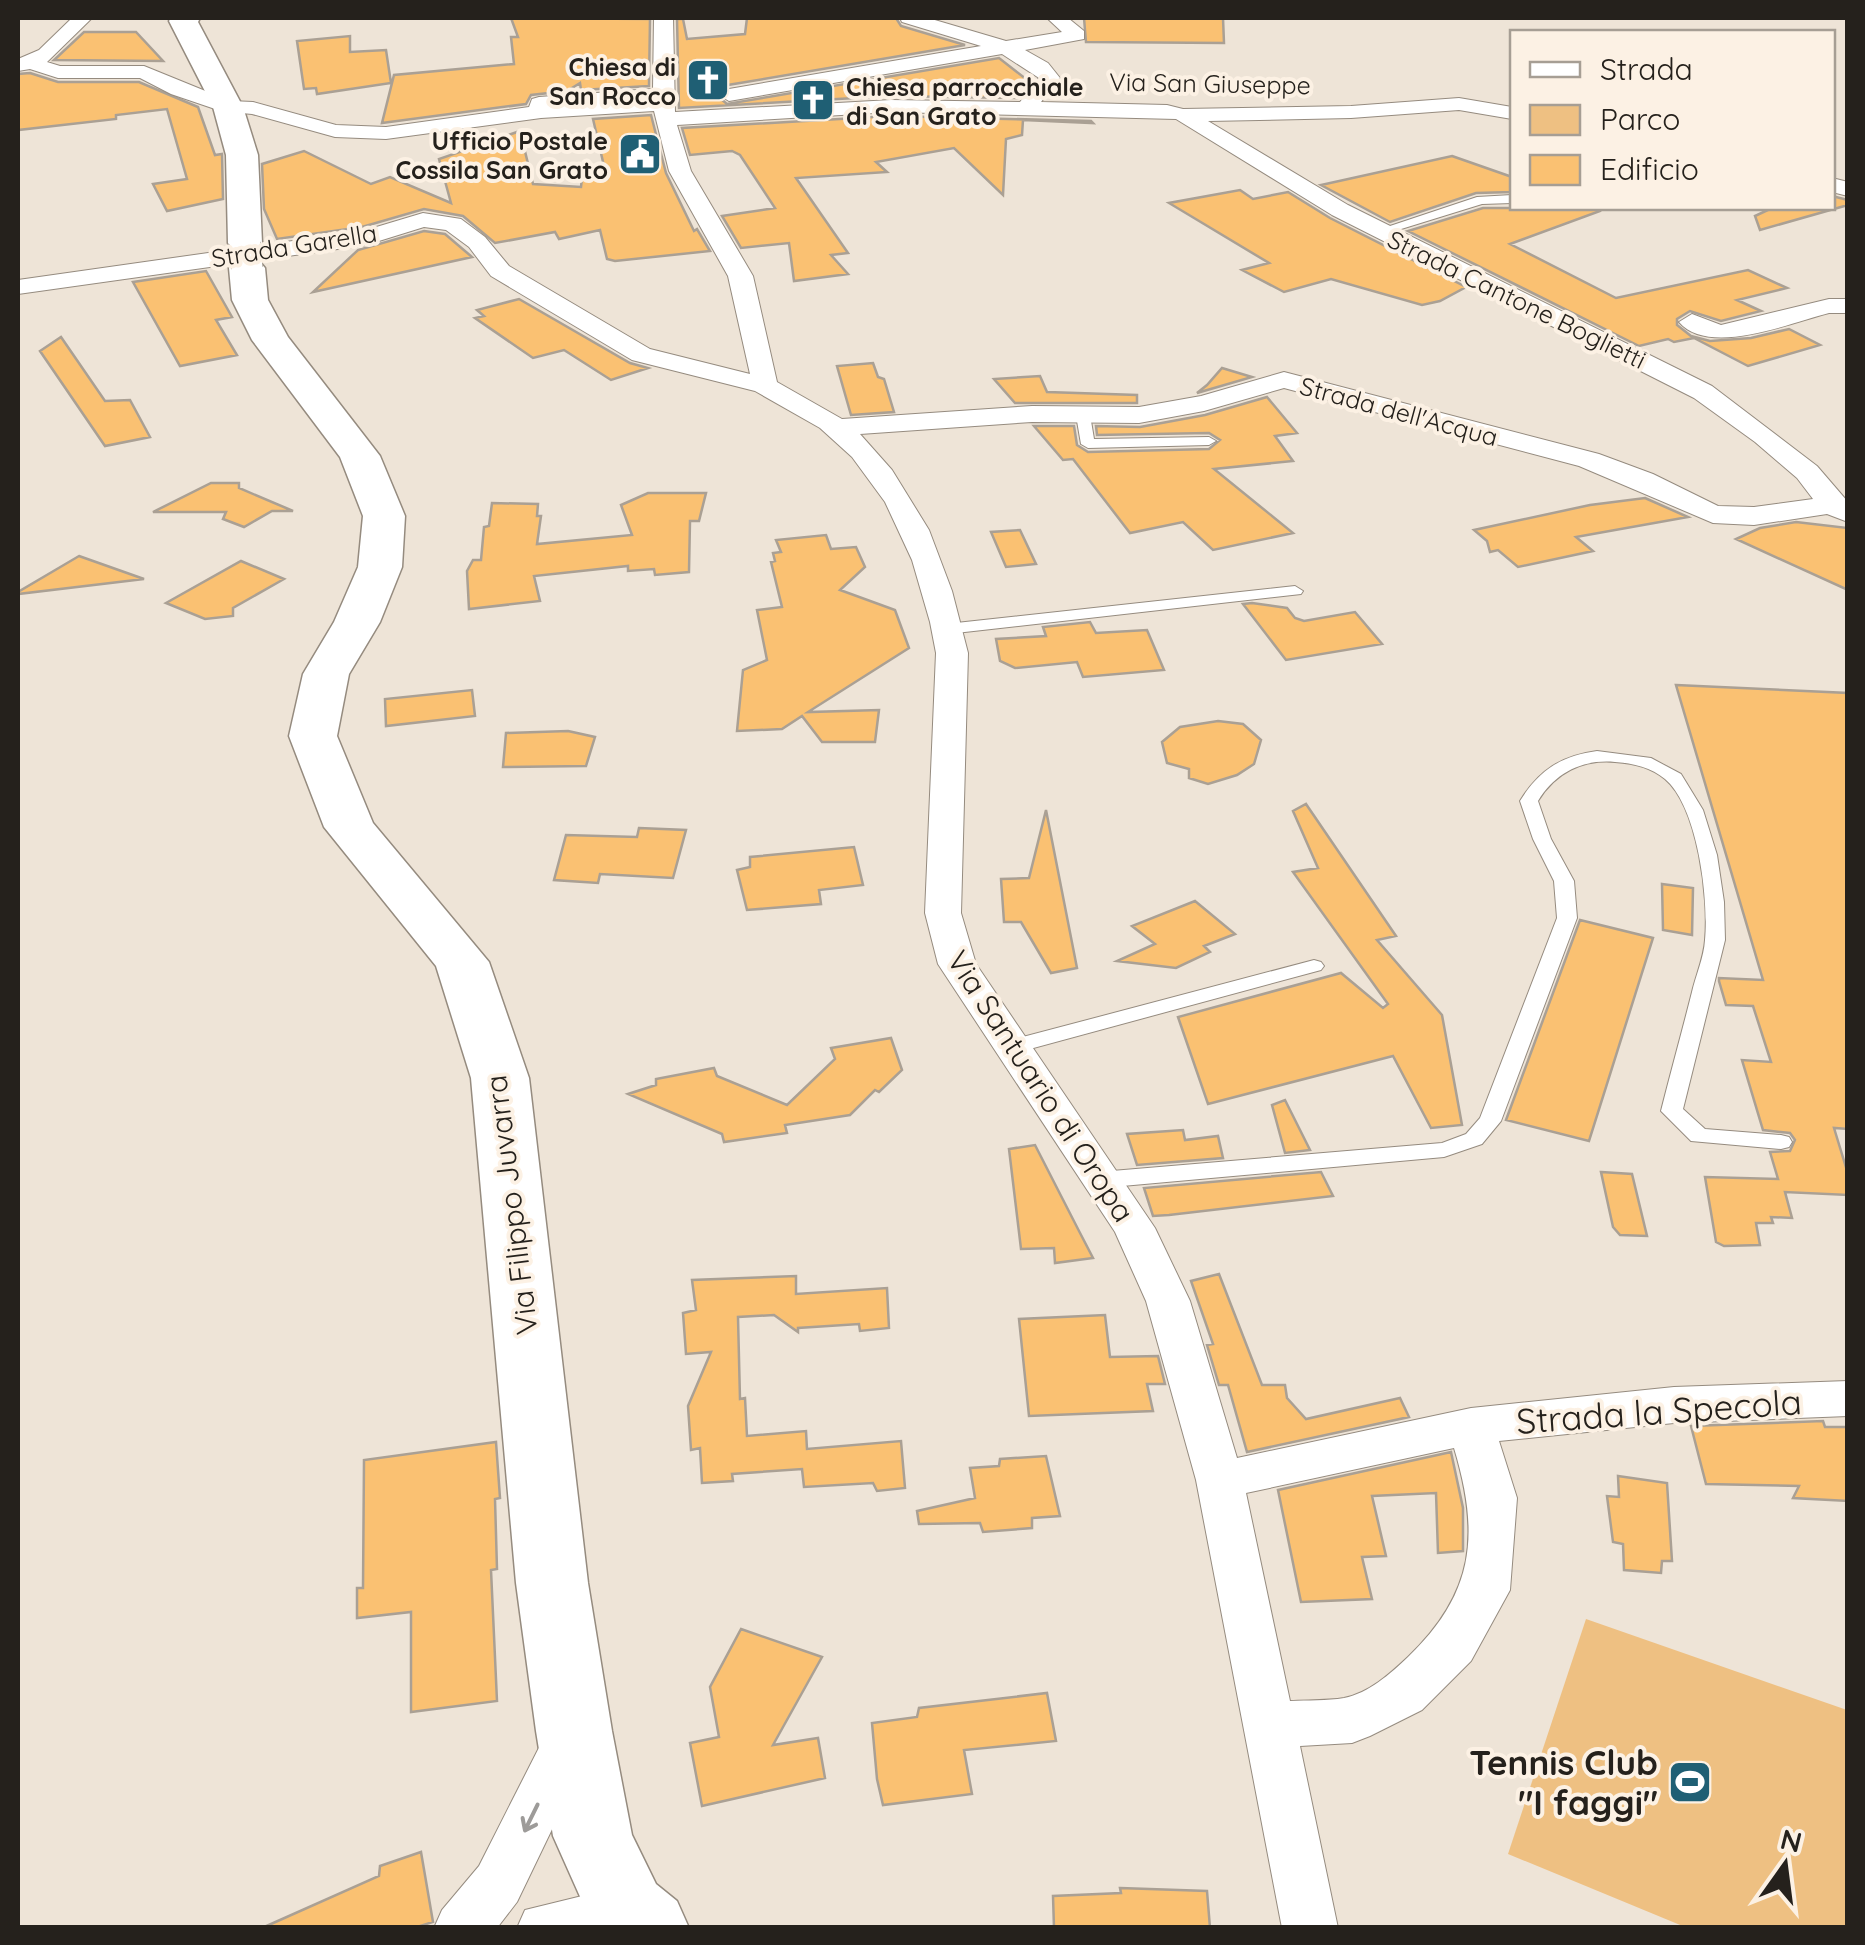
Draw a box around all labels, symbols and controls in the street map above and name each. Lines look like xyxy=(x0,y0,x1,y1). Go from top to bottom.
legend xyxy=(1510,30,1835,210)
text: Strada xyxy=(1600,50,1693,88)
place label: Chiesa di San Rocco xyxy=(549,51,676,111)
church icon: Chiesa di San Rocco xyxy=(685,57,731,103)
street label: Via San Giuseppe xyxy=(1109,66,1311,100)
place label: Chiesa parrocchiale di San Grato xyxy=(846,71,1084,131)
church icon: Chiesa parrocchiale di San Grato xyxy=(790,77,836,123)
text: Parco xyxy=(1600,100,1680,138)
place label: Ufficio Postale Cossila San Grato xyxy=(395,125,608,185)
public building icon: Ufficio Postale Cossila San Grato xyxy=(617,131,663,177)
text: Edificio xyxy=(1600,150,1699,188)
street label: Strada Garella xyxy=(209,217,379,273)
street label: Strada Cantone Boglietti xyxy=(1383,223,1651,375)
street label: Strada dell'Acqua xyxy=(1297,370,1501,452)
street label: Via Santuario di Oropa xyxy=(939,943,1143,1229)
street label: Via Filippo Juvarra xyxy=(476,1073,546,1337)
street label: Strada la Specola xyxy=(1515,1379,1803,1443)
place label: Tennis Club "I faggi" xyxy=(1469,1740,1658,1824)
sports icon: Tennis Club "I faggi" xyxy=(1667,1759,1713,1805)
one-way arrow xyxy=(520,1802,539,1832)
north arrow xyxy=(1735,1815,1835,1915)
text: N xyxy=(1777,1821,1805,1860)

